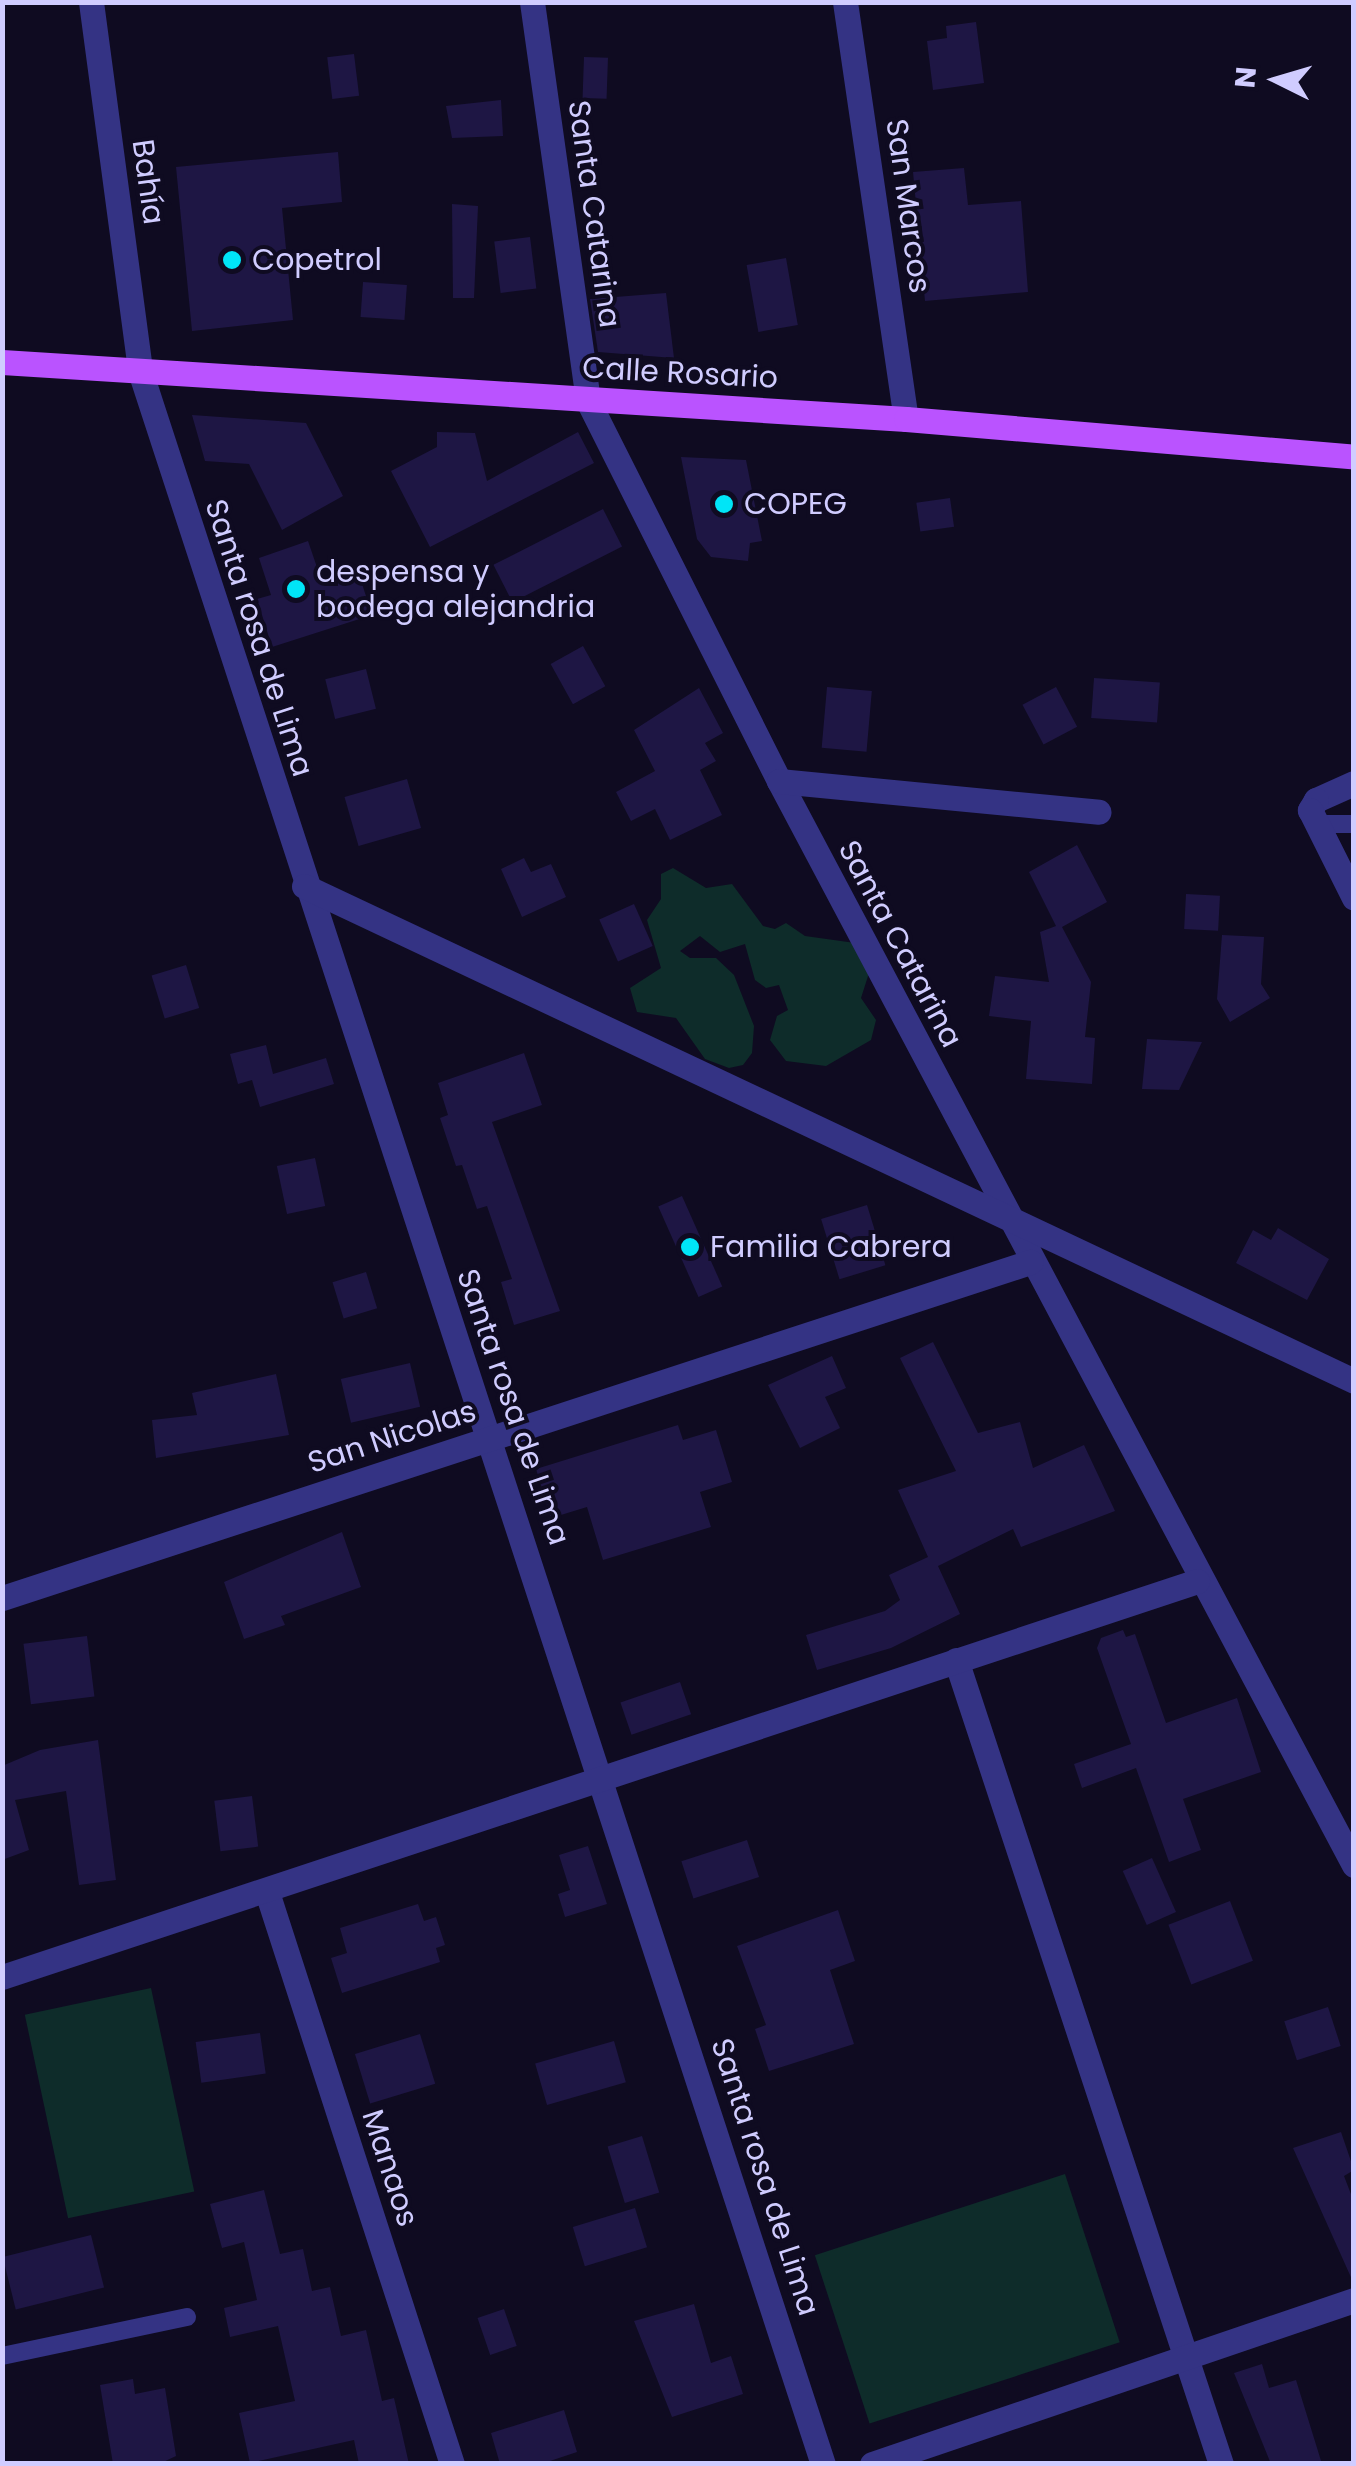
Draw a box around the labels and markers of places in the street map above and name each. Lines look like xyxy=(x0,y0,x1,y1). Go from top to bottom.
place label: Copetrol xyxy=(252,242,382,278)
marker: Copetrol xyxy=(221,249,243,271)
place label: COPEG xyxy=(744,486,847,522)
marker: COPEG xyxy=(713,493,735,515)
place label: despensa y bodega alejandria xyxy=(316,554,595,624)
marker: despensa y bodega alejandria xyxy=(285,578,307,600)
place label: Familia Cabrera xyxy=(710,1229,952,1265)
marker: Familia Cabrera xyxy=(679,1236,701,1258)

